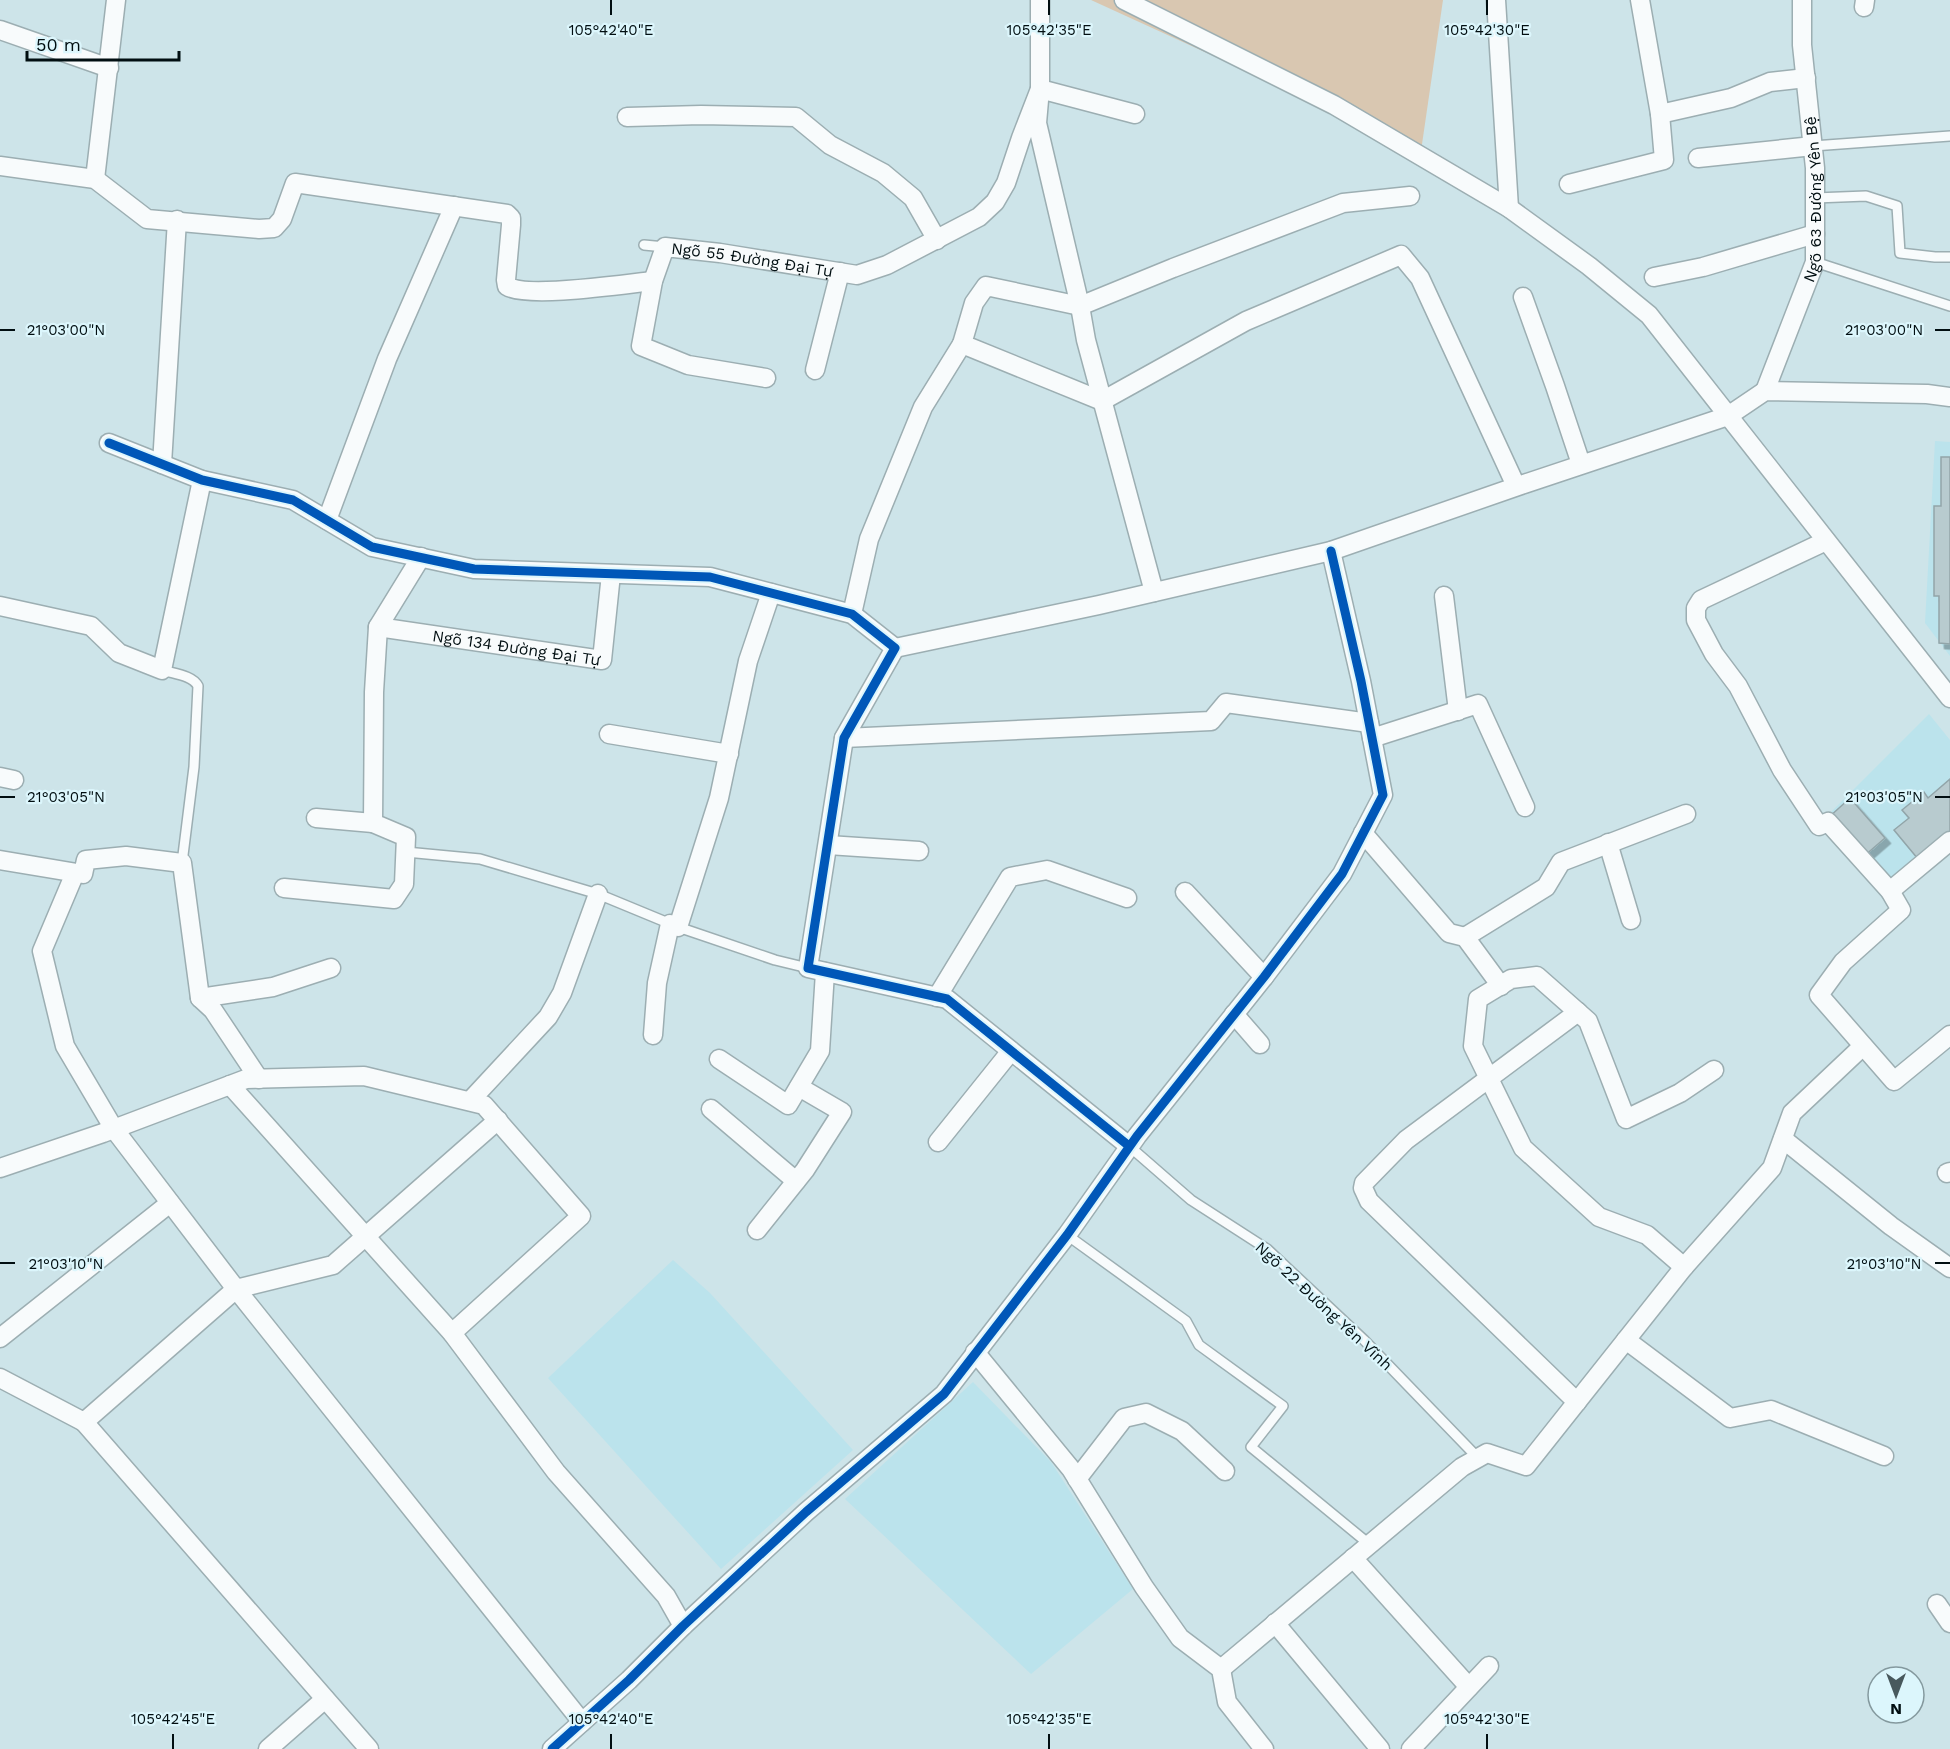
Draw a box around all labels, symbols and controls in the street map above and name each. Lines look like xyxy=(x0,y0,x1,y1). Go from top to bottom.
text: 105°42'40"E xyxy=(569,21,653,39)
text: 105°42'35"E xyxy=(1007,21,1091,39)
text: 105°42'30"E xyxy=(1444,21,1530,39)
scale bar xyxy=(27,24,178,62)
text: 50 m xyxy=(36,34,81,55)
street label: Ngõ 63 Đường Yên Bệ xyxy=(1799,115,1825,285)
street label: Ngõ 55 Đường Đại Tự xyxy=(670,238,834,281)
text: 21°03'00"N xyxy=(27,321,105,339)
text: 21°03'00"N xyxy=(1845,321,1923,339)
street label: Ngõ 134 Đường Đại Tự xyxy=(431,626,602,669)
text: 21°03'05"N xyxy=(27,788,105,806)
text: 21°03'05"N xyxy=(1845,788,1923,806)
street label: Ngõ 22 Đường Yên Vĩnh xyxy=(1252,1238,1396,1374)
text: 21°03'10"N xyxy=(28,1255,104,1273)
text: 21°03'10"N xyxy=(1846,1255,1922,1273)
north arrow xyxy=(1866,1665,1926,1725)
text: N xyxy=(1890,1700,1902,1719)
text: 105°42'45"E xyxy=(131,1710,215,1728)
text: 105°42'40"E xyxy=(569,1710,653,1728)
text: 105°42'35"E xyxy=(1007,1710,1091,1728)
text: 105°42'30"E xyxy=(1444,1710,1530,1728)

